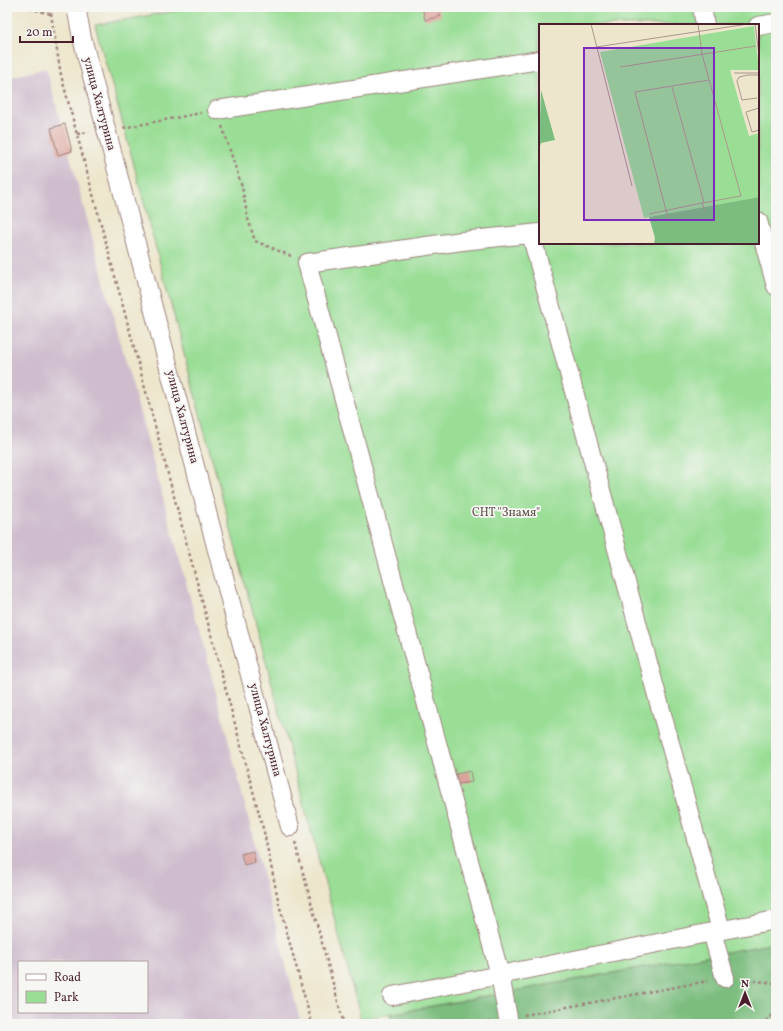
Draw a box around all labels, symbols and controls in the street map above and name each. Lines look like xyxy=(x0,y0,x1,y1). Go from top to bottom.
scale bar xyxy=(20,18,73,44)
inset map xyxy=(539,24,759,244)
text: 20 m xyxy=(26,25,53,41)
street label: улица Халтурина xyxy=(79,55,119,153)
street label: улица Халтурина xyxy=(162,368,202,466)
park label: СНТ "Знамя" xyxy=(472,505,540,521)
street label: улица Халтурина xyxy=(245,681,285,779)
legend xyxy=(18,961,148,1013)
text: Road xyxy=(54,970,81,986)
north arrow xyxy=(725,973,765,1013)
text: N xyxy=(741,977,749,992)
text: Park xyxy=(54,990,79,1006)

